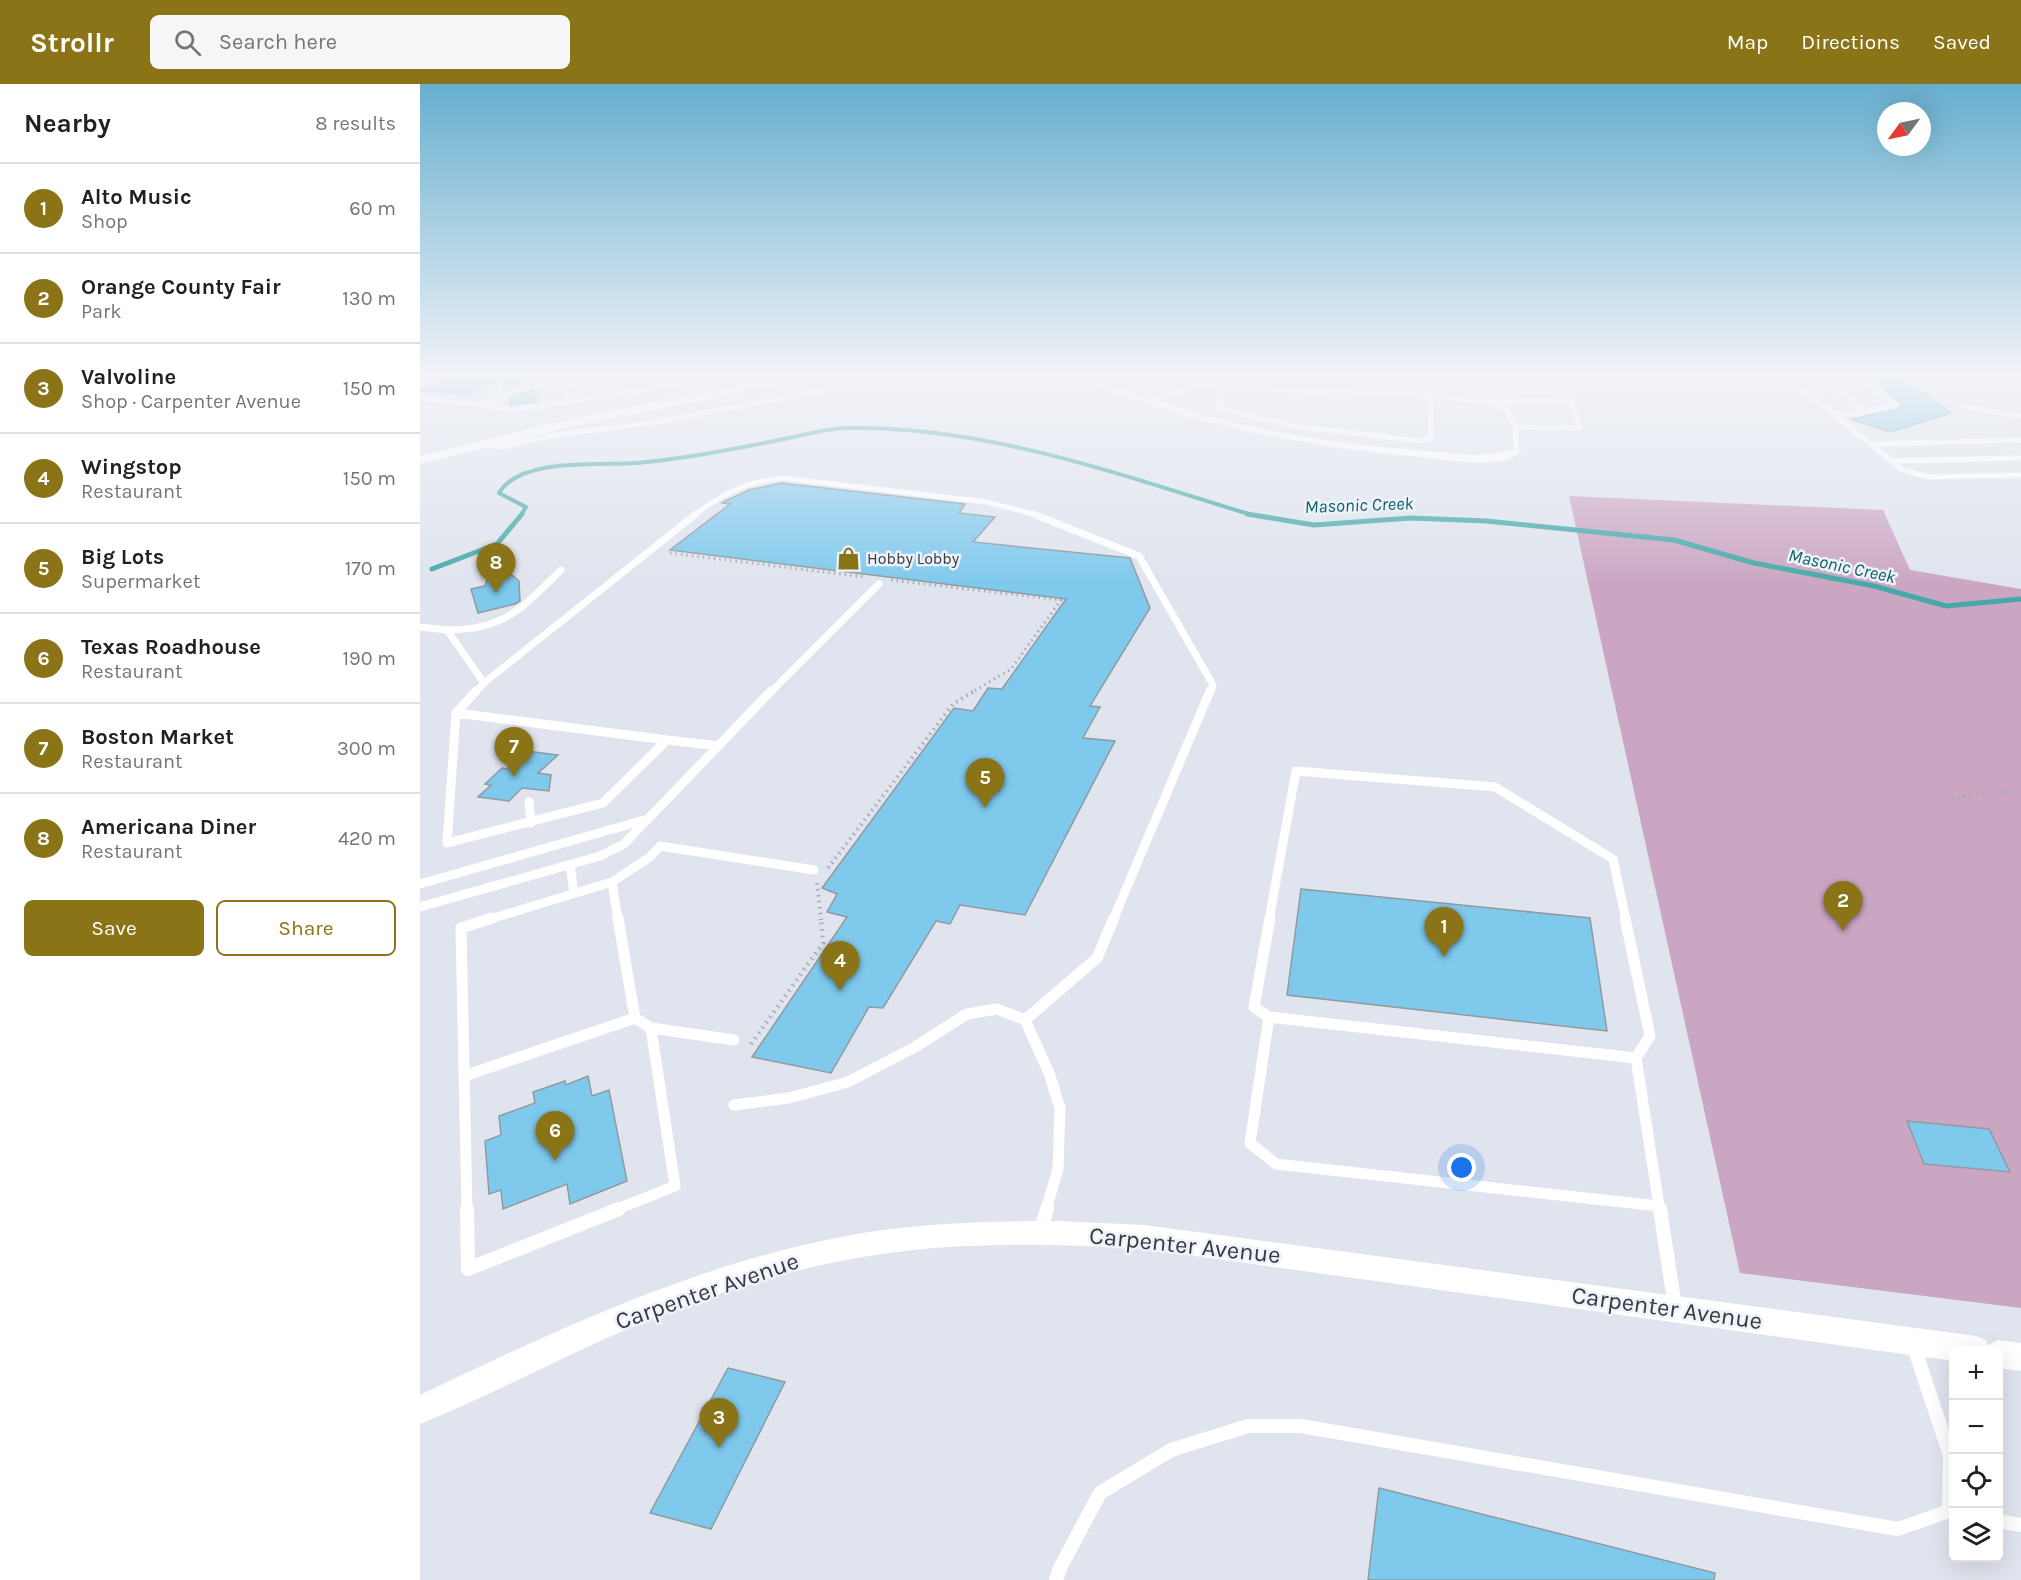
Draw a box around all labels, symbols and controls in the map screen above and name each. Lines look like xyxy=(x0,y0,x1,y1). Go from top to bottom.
search box xyxy=(150,15,570,69)
text: Strollr xyxy=(30,26,114,59)
icon: search xyxy=(171,26,204,59)
text: Search here xyxy=(219,29,337,55)
text: Map xyxy=(1727,30,1768,54)
text: Directions xyxy=(1801,30,1900,54)
text: Saved xyxy=(1933,30,1991,54)
north arrow xyxy=(1877,102,1931,156)
text: Nearby xyxy=(24,108,111,139)
text: 8 results xyxy=(315,112,396,135)
text: Alto Music xyxy=(81,184,192,210)
text: 1 xyxy=(40,197,47,220)
text: 60 m xyxy=(349,197,396,220)
text: Shop xyxy=(81,210,128,233)
text: Orange County Fair xyxy=(81,274,281,300)
text: 2 xyxy=(37,287,50,310)
text: 130 m xyxy=(342,287,396,310)
text: Park xyxy=(81,300,122,323)
text: Valvoline xyxy=(81,364,176,390)
text: 3 xyxy=(37,377,50,400)
text: 150 m xyxy=(343,377,396,400)
text: Shop · Carpenter Avenue xyxy=(81,390,301,413)
text: Wingstop xyxy=(81,454,182,480)
text: 4 xyxy=(38,467,49,490)
text: 150 m xyxy=(343,467,396,490)
text: Restaurant xyxy=(81,480,183,503)
water label: Masonic Creek xyxy=(1304,492,1415,518)
text: Big Lots xyxy=(81,544,164,570)
pin: 8 xyxy=(476,544,516,593)
water label: Masonic Creek xyxy=(1786,544,1898,588)
shop icon: Hobby Lobby xyxy=(836,545,862,571)
place label: Hobby Lobby xyxy=(867,549,960,568)
text: 5 xyxy=(38,557,49,580)
text: 170 m xyxy=(345,557,396,580)
text: Supermarket xyxy=(81,570,200,593)
text: Texas Roadhouse xyxy=(81,634,261,660)
text: 6 xyxy=(37,647,50,670)
text: 190 m xyxy=(342,647,396,670)
text: Restaurant xyxy=(81,660,183,683)
text: Boston Market xyxy=(81,724,234,750)
pin: 7 xyxy=(494,728,533,777)
text: 7 xyxy=(39,737,48,760)
text: 300 m xyxy=(337,737,396,760)
text: Restaurant xyxy=(81,750,183,773)
pin: 5 xyxy=(966,758,1004,808)
text: Americana Diner xyxy=(81,814,256,840)
text: 8 xyxy=(37,827,50,850)
text: 420 m xyxy=(338,827,396,850)
text: Restaurant xyxy=(81,840,183,863)
pin: 2 xyxy=(1824,882,1862,931)
button: Save xyxy=(24,900,204,956)
button: Share xyxy=(216,900,396,956)
pin: 1 xyxy=(1424,908,1464,957)
pin: 4 xyxy=(820,942,860,991)
pin: 6 xyxy=(536,1112,574,1161)
your location xyxy=(1447,1153,1476,1182)
street label: Carpenter Avenue xyxy=(1088,1221,1282,1269)
street label: Carpenter Avenue xyxy=(612,1246,802,1336)
street label: Carpenter Avenue xyxy=(1570,1281,1764,1335)
map controls xyxy=(1949,1346,2003,1562)
button: + xyxy=(1949,1346,2003,1400)
pin: 3 xyxy=(700,1398,738,1448)
button: − xyxy=(1949,1400,2003,1454)
button: locate xyxy=(1949,1454,2003,1508)
button: layers xyxy=(1949,1508,2003,1562)

